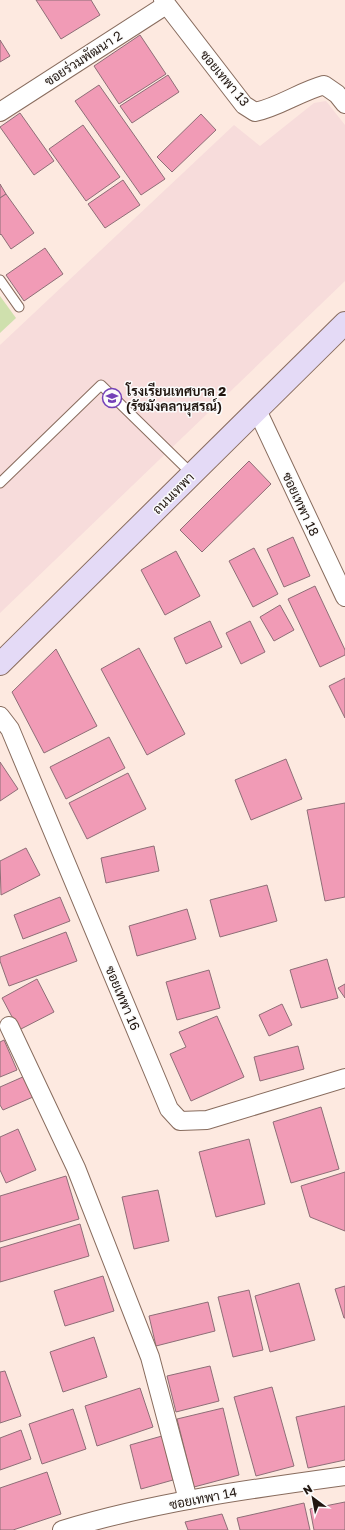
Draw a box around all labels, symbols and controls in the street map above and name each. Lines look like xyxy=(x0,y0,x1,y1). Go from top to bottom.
street label: ซอยร่วมพัฒนา 2 xyxy=(41,27,125,89)
street label: ซอยเทพา 13 xyxy=(197,47,253,109)
place label: โรงเรียนเทศบาล 2 (รัชมังคลานุสรณ์) xyxy=(125,382,226,417)
school or university icon: โรงเรียนเทศบาล 2 (รัชมังคลานุสรณ์) xyxy=(101,387,123,409)
street label: ถนนเทพา xyxy=(149,469,197,517)
street label: ซอยเทพา 18 xyxy=(279,469,323,539)
street label: ซอยเทพา 16 xyxy=(102,963,144,1033)
north arrow xyxy=(293,1478,333,1518)
text: N xyxy=(300,1481,314,1497)
street label: ซอยเทพา 14 xyxy=(168,1484,238,1512)

